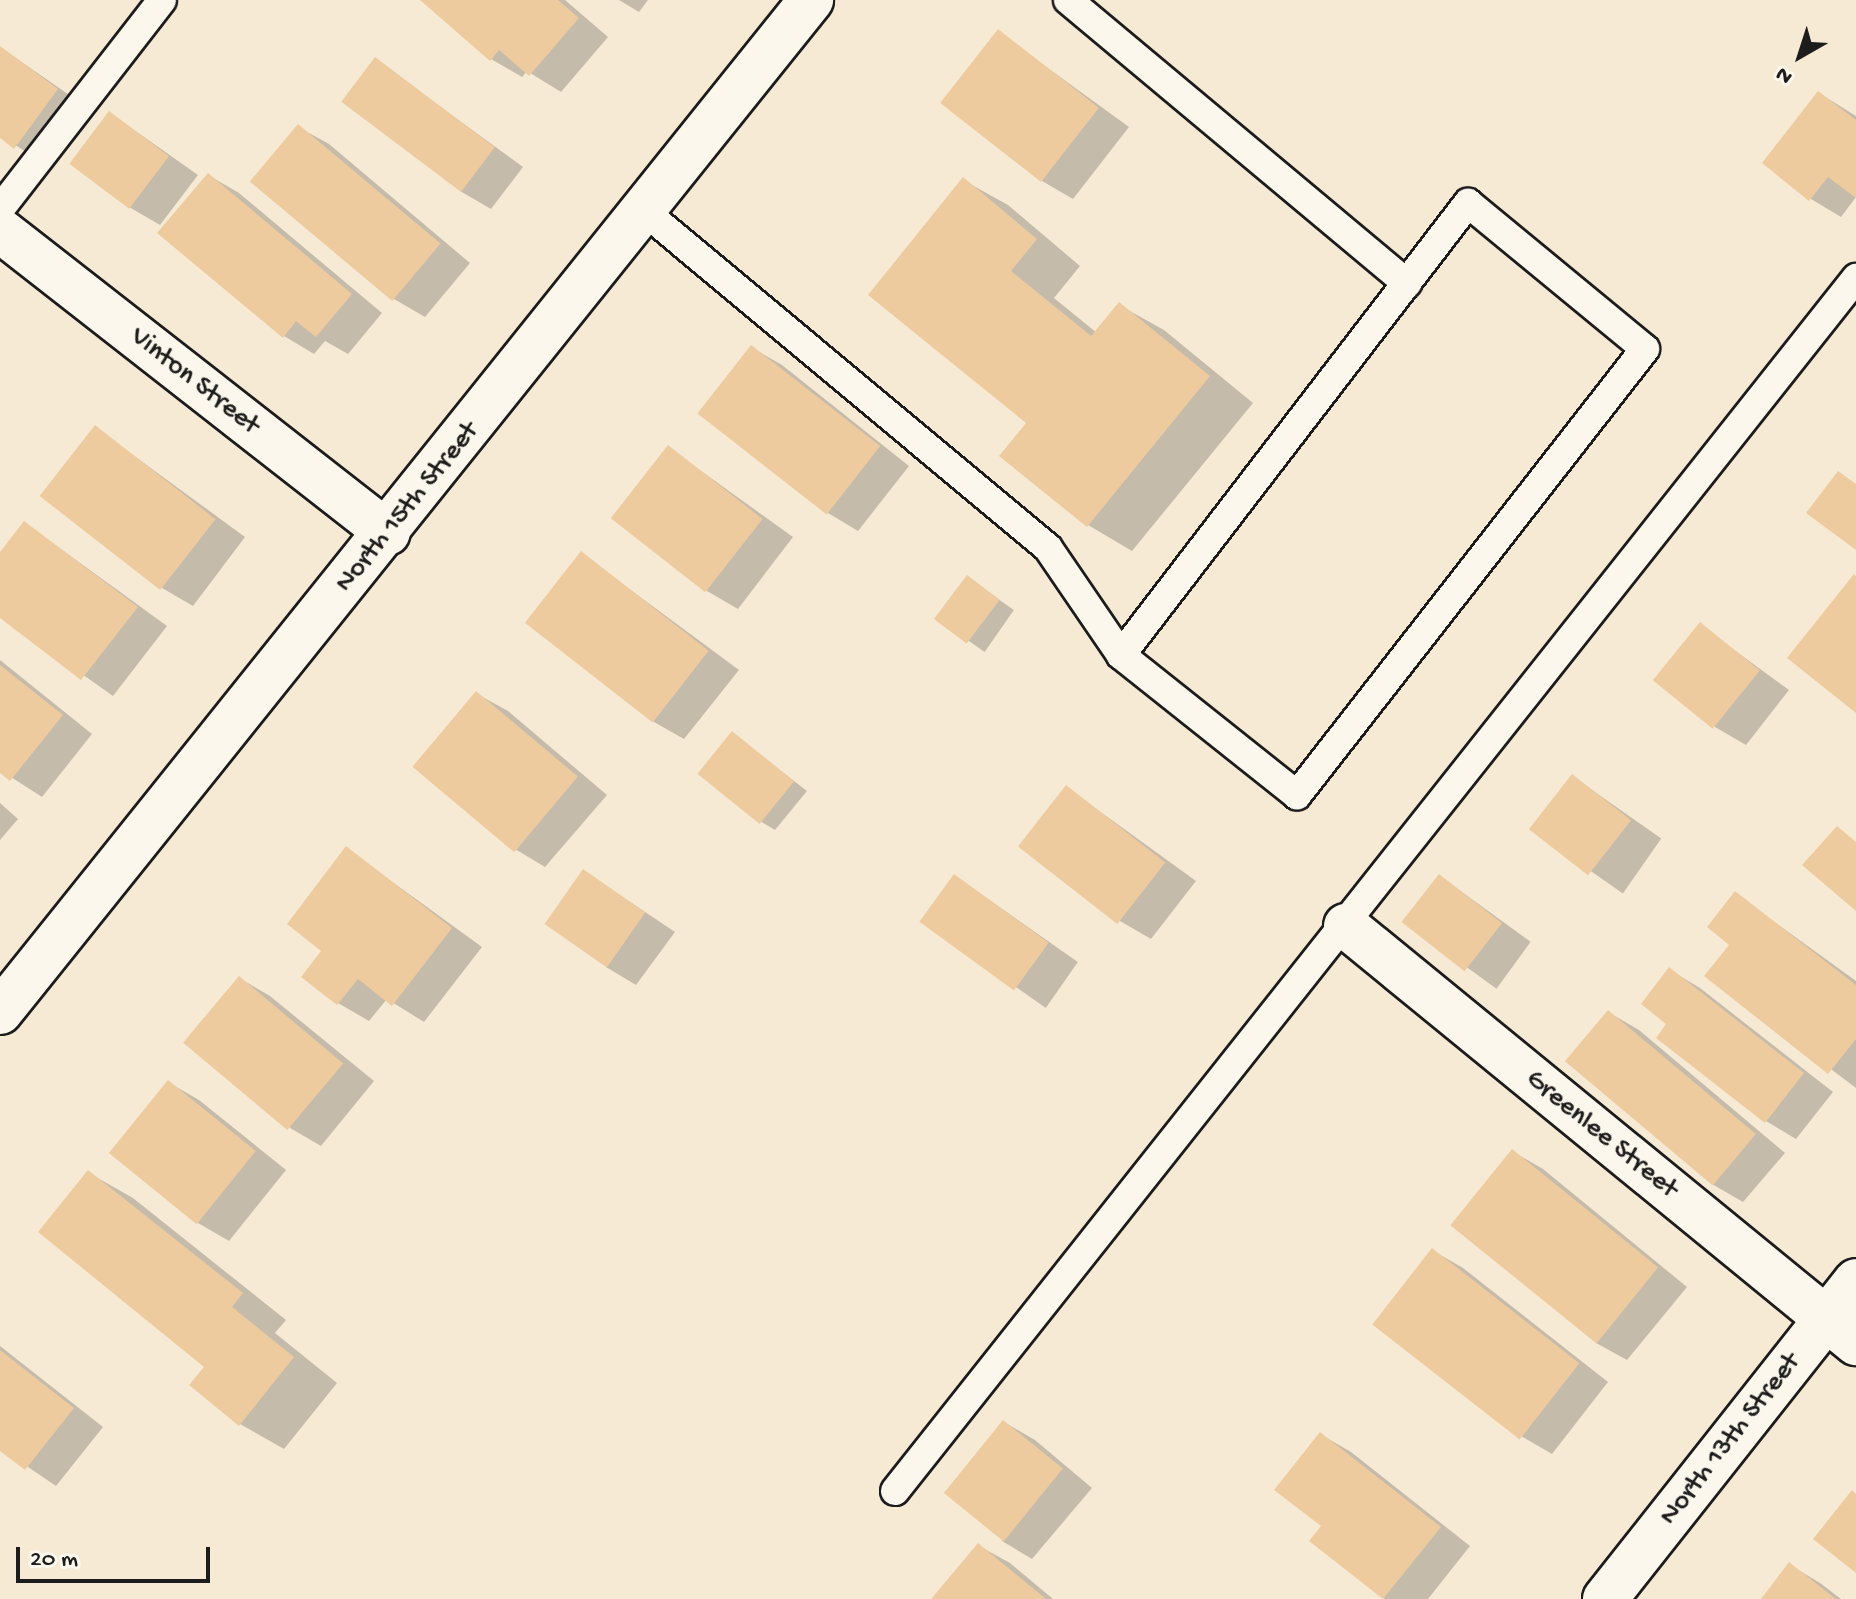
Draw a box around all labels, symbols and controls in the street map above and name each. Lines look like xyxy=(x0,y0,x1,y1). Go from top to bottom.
north arrow xyxy=(1760,16,1840,96)
text: N xyxy=(1771,60,1799,89)
street label: Vinton Street xyxy=(122,321,266,443)
street label: North 15th Street xyxy=(329,416,487,600)
street label: Greenlee Street xyxy=(1518,1063,1684,1207)
street label: North 13th Street xyxy=(1653,1347,1809,1533)
scale bar xyxy=(20,1531,214,1581)
text: 20 m xyxy=(30,1546,78,1575)

